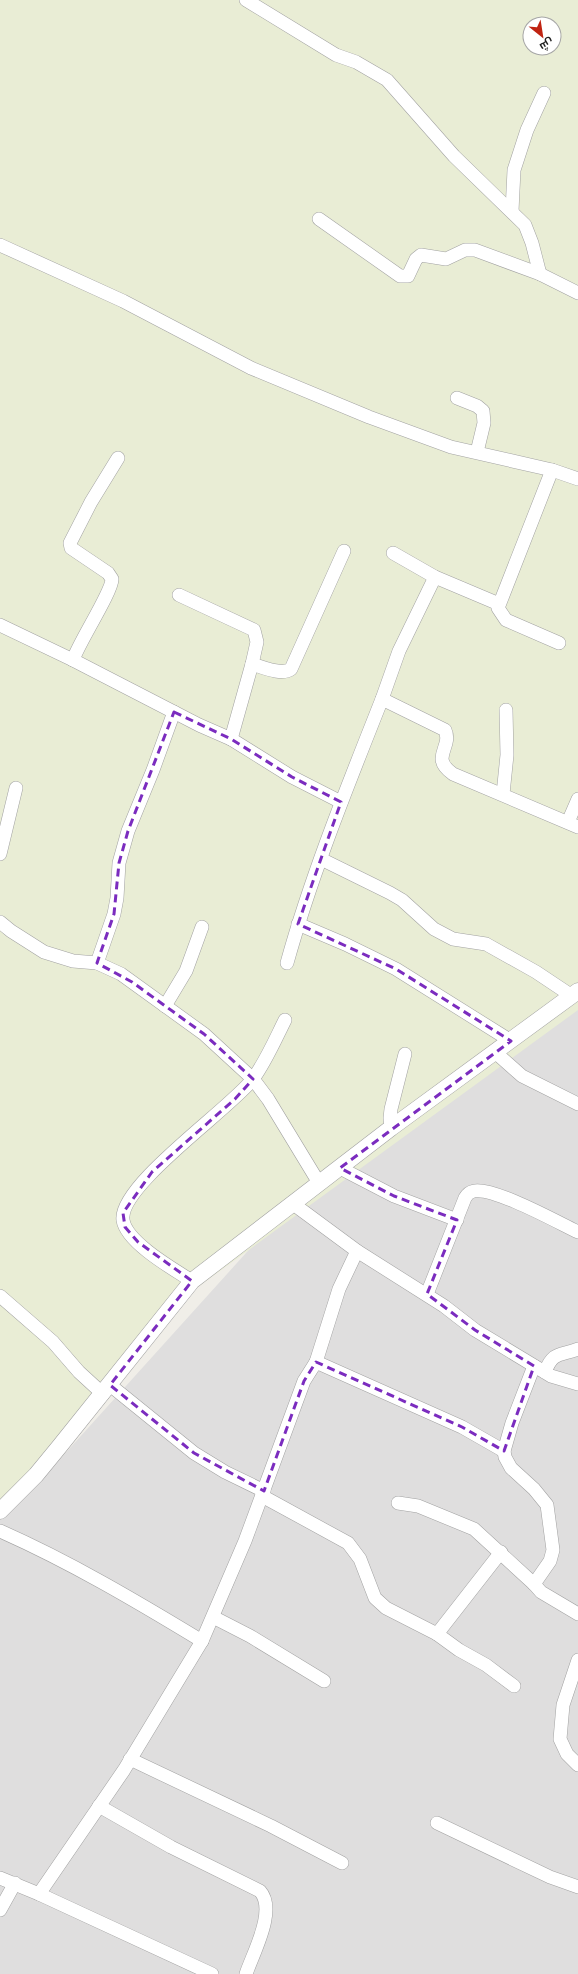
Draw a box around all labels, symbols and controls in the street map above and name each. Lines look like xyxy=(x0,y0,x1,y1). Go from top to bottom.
north arrow xyxy=(522,16,562,56)
text: ش xyxy=(537,34,557,54)

